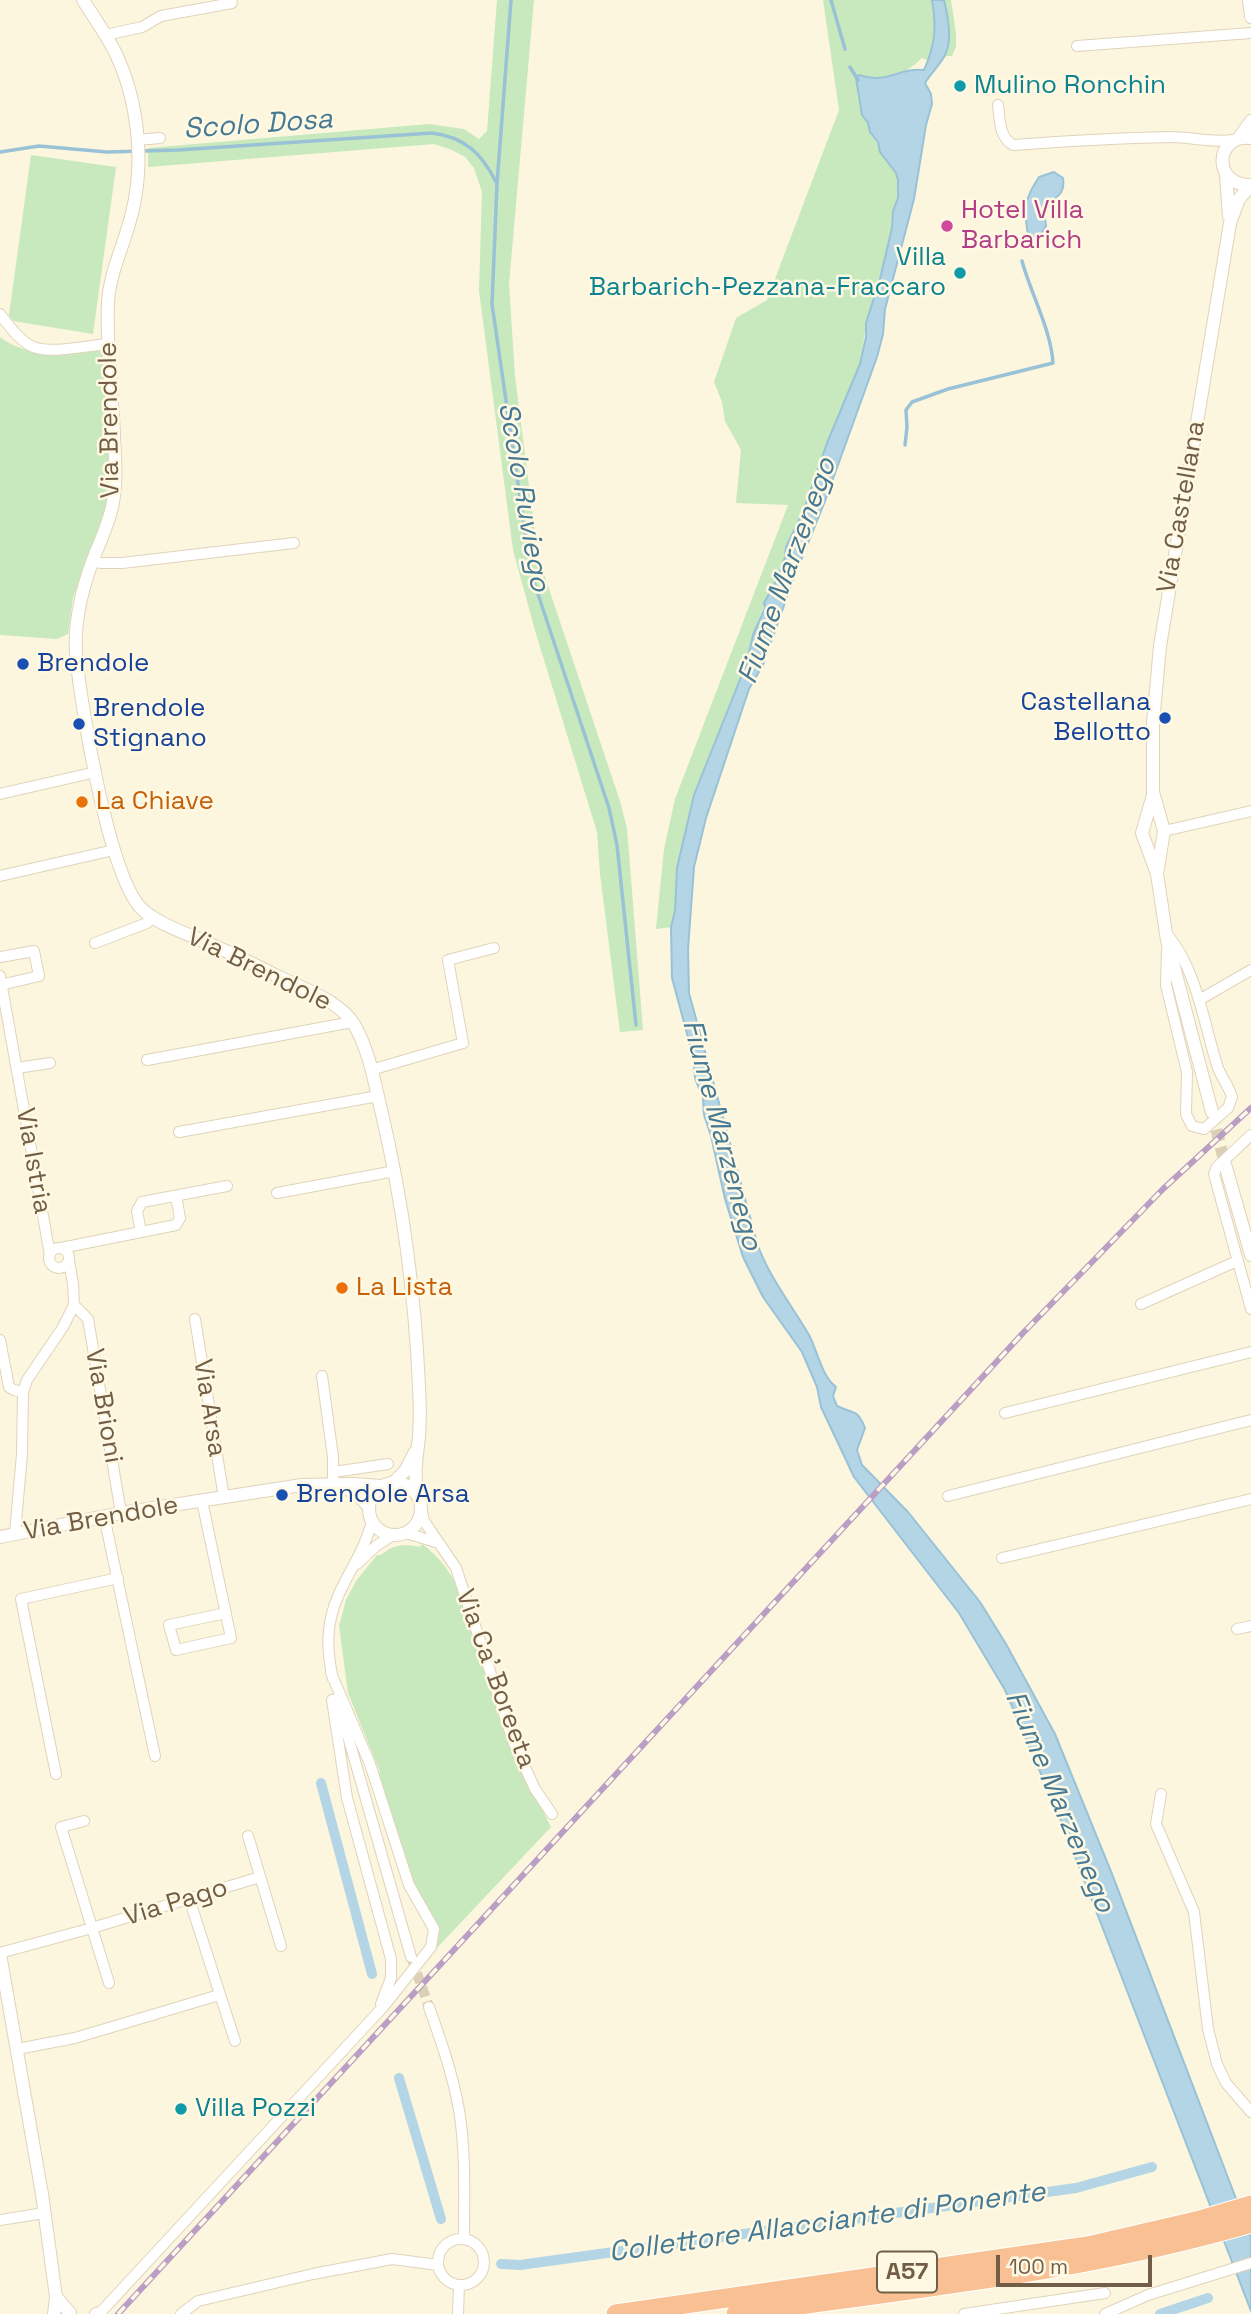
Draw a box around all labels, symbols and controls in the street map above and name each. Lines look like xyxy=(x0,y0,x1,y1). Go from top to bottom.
place label: Mulino Ronchin xyxy=(974,70,1166,102)
marker: Mulino Ronchin xyxy=(952,78,968,94)
water label: Scolo Dosa xyxy=(182,103,334,147)
place label: Hotel Villa Barbarich xyxy=(961,195,1084,256)
marker: Hotel Villa Barbarich xyxy=(939,218,955,234)
place label: Villa Barbarich-Pezzana-Fraccaro xyxy=(589,242,946,304)
marker: Villa Barbarich-Pezzana-Fraccaro xyxy=(952,265,968,281)
street label: Via Brendole xyxy=(93,341,127,499)
water label: Scolo Ruviego xyxy=(490,400,556,594)
street label: Via Castellana xyxy=(1151,418,1213,596)
water label: Fiume Marzenego xyxy=(732,454,844,688)
place label: Brendole xyxy=(37,648,149,680)
marker: Brendole xyxy=(15,656,31,672)
place label: Castellana Bellotto xyxy=(1021,687,1151,748)
place label: Brendole Stignano xyxy=(93,693,207,754)
marker: Castellana Bellotto xyxy=(1157,710,1173,726)
marker: Brendole Stignano xyxy=(71,716,87,732)
place label: La Chiave xyxy=(96,786,214,818)
marker: La Chiave xyxy=(74,794,90,810)
street label: Via Brendole xyxy=(182,922,336,1018)
water label: Fiume Marzenego xyxy=(674,1016,768,1254)
street label: Via Istria xyxy=(8,1106,58,1216)
place label: La Lista xyxy=(356,1272,453,1304)
marker: La Lista xyxy=(334,1280,350,1296)
street label: Via Brioni xyxy=(78,1346,128,1466)
street label: Via Arsa xyxy=(186,1357,232,1459)
place label: Brendole Arsa xyxy=(296,1479,470,1511)
marker: Brendole Arsa xyxy=(274,1487,290,1503)
street label: Via Brendole xyxy=(21,1490,181,1548)
street label: Via Ca' Boreeta xyxy=(448,1585,542,1773)
water label: Fiume Marzenego xyxy=(997,1686,1121,1918)
street label: Via Pago xyxy=(120,1872,232,1934)
place label: Villa Pozzi xyxy=(195,2093,316,2125)
marker: Villa Pozzi xyxy=(173,2101,189,2117)
water label: Collettore Allacciante di Ponente xyxy=(607,2176,1047,2270)
scale bar xyxy=(999,2240,1155,2284)
road number: A57 xyxy=(877,2252,937,2292)
text: 100 m xyxy=(1009,2253,1068,2280)

